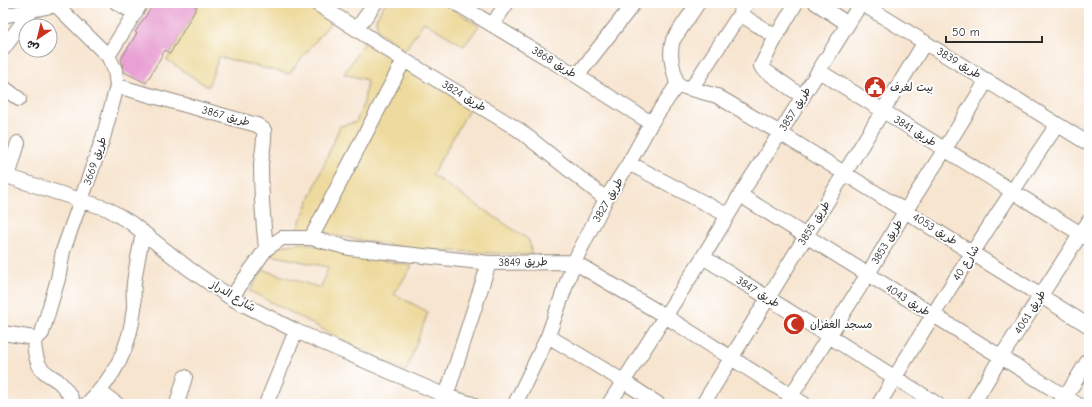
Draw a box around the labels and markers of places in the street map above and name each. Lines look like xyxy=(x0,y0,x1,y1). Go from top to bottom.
public building icon: بيت لغرف xyxy=(862,74,888,100)
place label: بيت لغرف xyxy=(890,81,933,95)
mosque icon: مسجد الغفران xyxy=(781,311,807,337)
place label: مسجد الغفران xyxy=(810,318,872,331)

